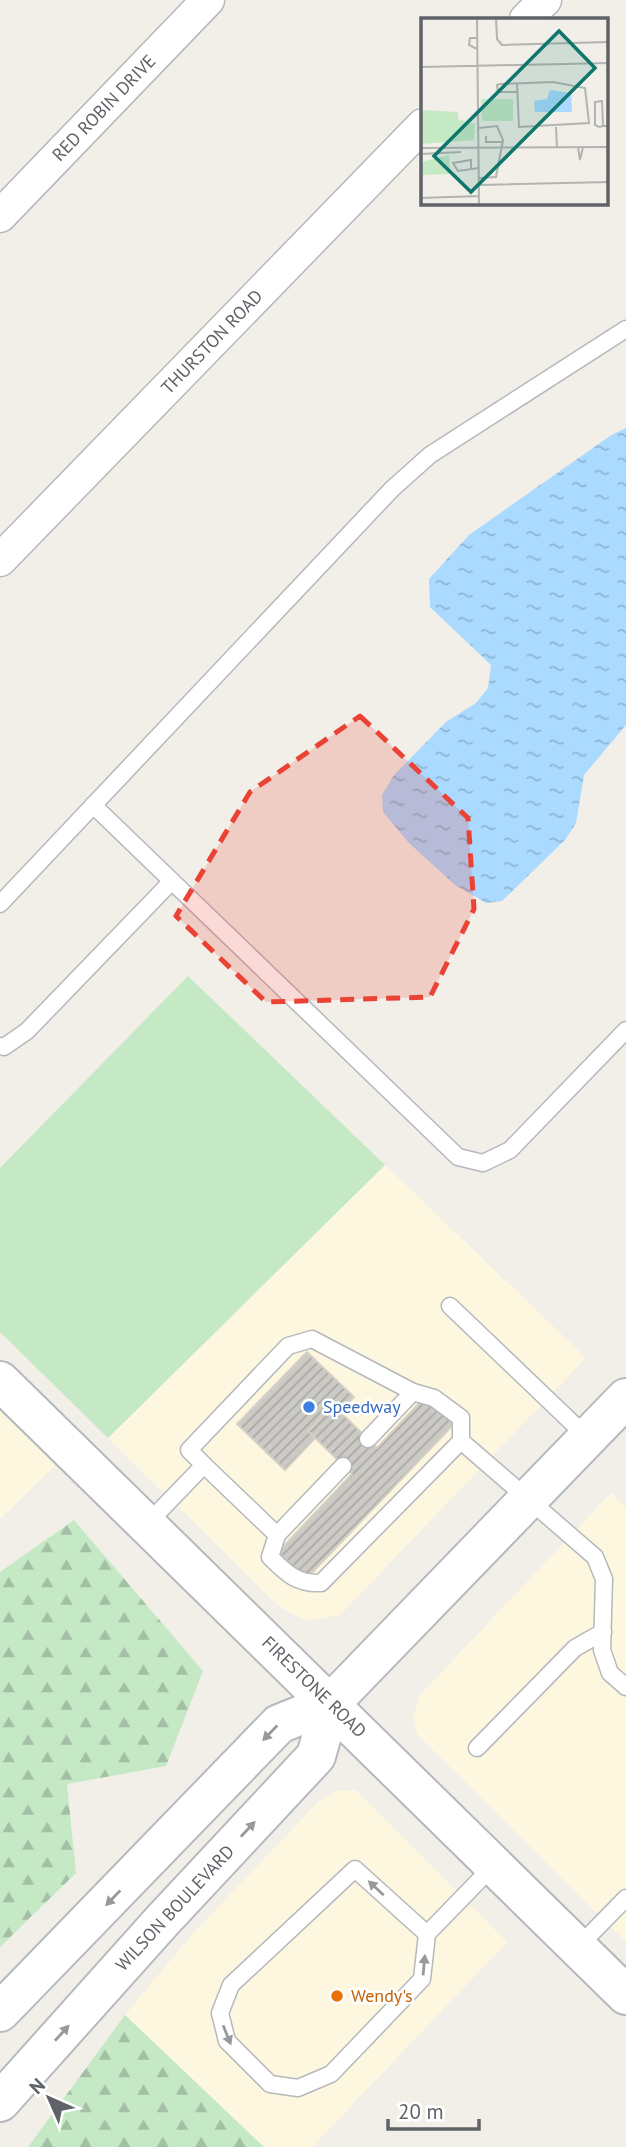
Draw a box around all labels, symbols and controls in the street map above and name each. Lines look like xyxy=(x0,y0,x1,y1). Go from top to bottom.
inset map xyxy=(421,18,608,205)
street label: RED ROBIN DRIVE xyxy=(47,50,160,166)
street label: THURSTON ROAD xyxy=(156,285,267,399)
place label: Speedway xyxy=(323,1395,401,1418)
marker: Speedway xyxy=(301,1399,317,1415)
street label: FIRESTONE ROAD xyxy=(257,1631,371,1742)
one-way arrow xyxy=(263,1724,279,1741)
one-way arrow xyxy=(240,1821,256,1838)
street label: WILSON BOULEVARD xyxy=(110,1840,239,1976)
one-way arrow xyxy=(367,1880,385,1896)
one-way arrow xyxy=(105,1889,121,1906)
one-way arrow xyxy=(419,1954,430,1976)
place label: Wendy's xyxy=(351,1984,413,2007)
marker: Wendy's xyxy=(329,1988,345,2004)
one-way arrow xyxy=(53,2025,69,2042)
one-way arrow xyxy=(222,2025,233,2046)
north arrow xyxy=(14,2063,84,2133)
text: N xyxy=(24,2073,50,2099)
scale bar xyxy=(388,2088,479,2132)
text: 20 m xyxy=(398,2098,444,2125)

